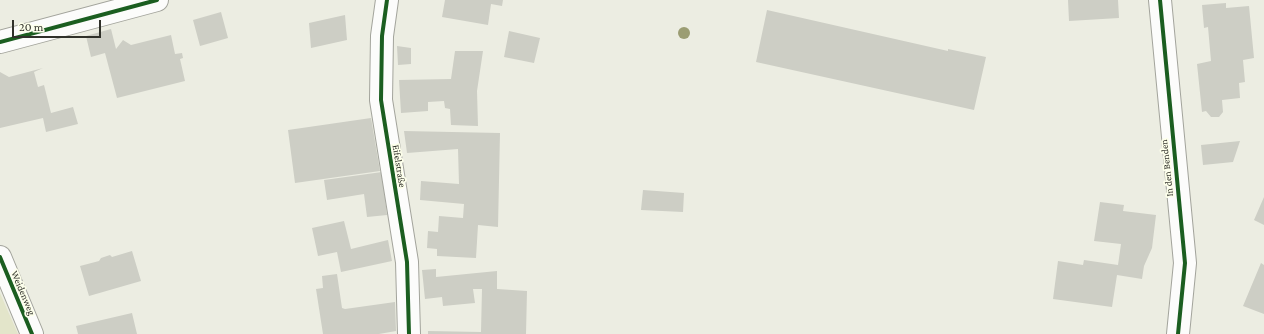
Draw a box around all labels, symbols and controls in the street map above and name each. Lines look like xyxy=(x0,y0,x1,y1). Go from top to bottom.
scale bar xyxy=(14,12,103,38)
text: 20 m xyxy=(19,20,43,34)
street label: In den Benden xyxy=(1158,139,1176,197)
street label: Eifelstraße xyxy=(390,144,408,188)
street label: Weidenweg xyxy=(8,269,38,317)

